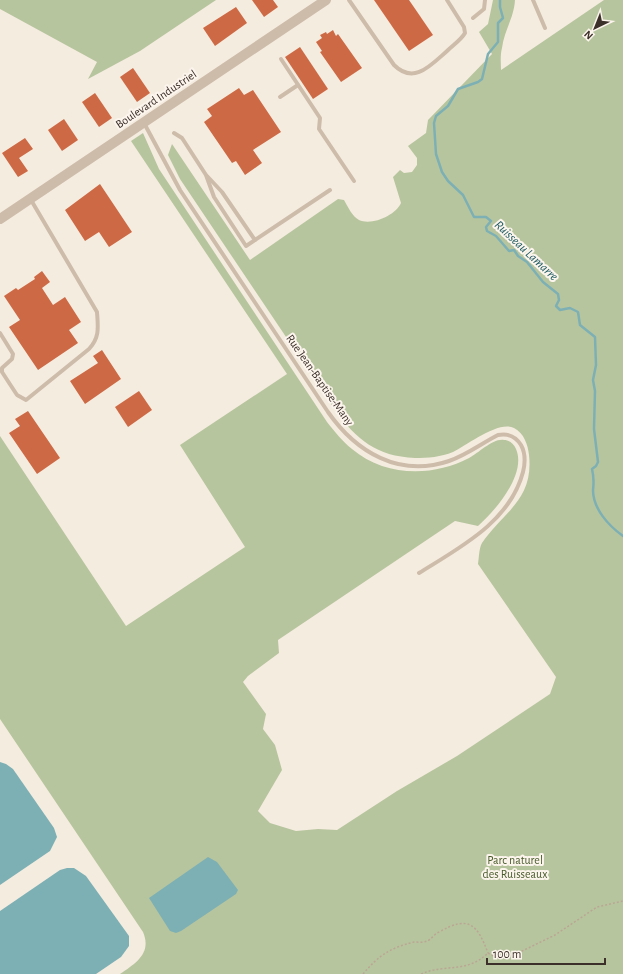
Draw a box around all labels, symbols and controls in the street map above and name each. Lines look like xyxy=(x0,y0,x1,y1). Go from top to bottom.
north arrow xyxy=(575,8,615,48)
text: N xyxy=(582,28,595,42)
street label: Boulevard Industriel xyxy=(114,68,198,130)
water label: Ruisseau Lamarre xyxy=(492,218,560,284)
street label: Rue Jean-Baptise-Many xyxy=(283,332,356,428)
park label: Parc naturel des Ruisseaux xyxy=(483,854,547,880)
scale bar xyxy=(487,940,605,966)
text: 100 m xyxy=(493,948,521,960)

